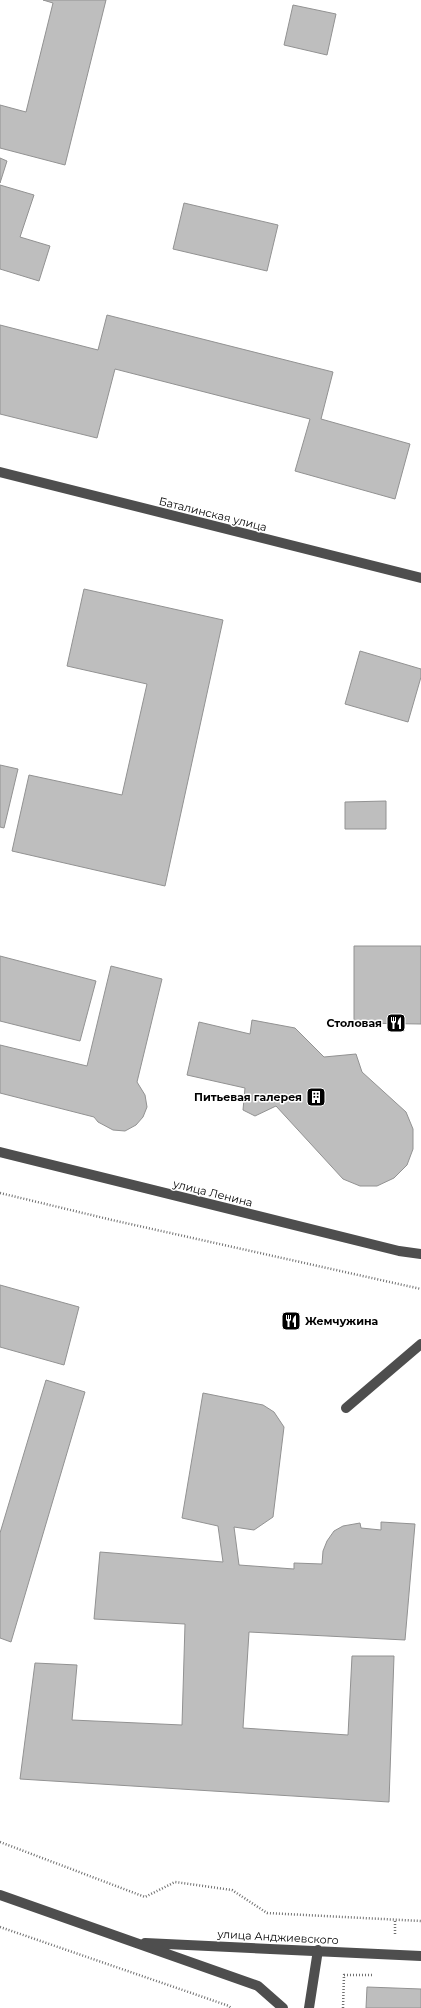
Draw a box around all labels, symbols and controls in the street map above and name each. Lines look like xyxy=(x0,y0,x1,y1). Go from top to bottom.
street label: Баталинская улица xyxy=(158,494,268,534)
restaurant icon: Столовая xyxy=(385,1012,407,1034)
place label: Столовая xyxy=(327,1016,382,1030)
building icon: Питьевая галерея xyxy=(305,1086,327,1108)
place label: Питьевая галерея xyxy=(194,1090,302,1104)
street label: улица Ленина xyxy=(171,1176,254,1210)
restaurant icon: Жемчужина xyxy=(280,1310,302,1332)
place label: Жемчужина xyxy=(305,1314,378,1328)
street label: улица Анджиевского xyxy=(216,1927,339,1947)

